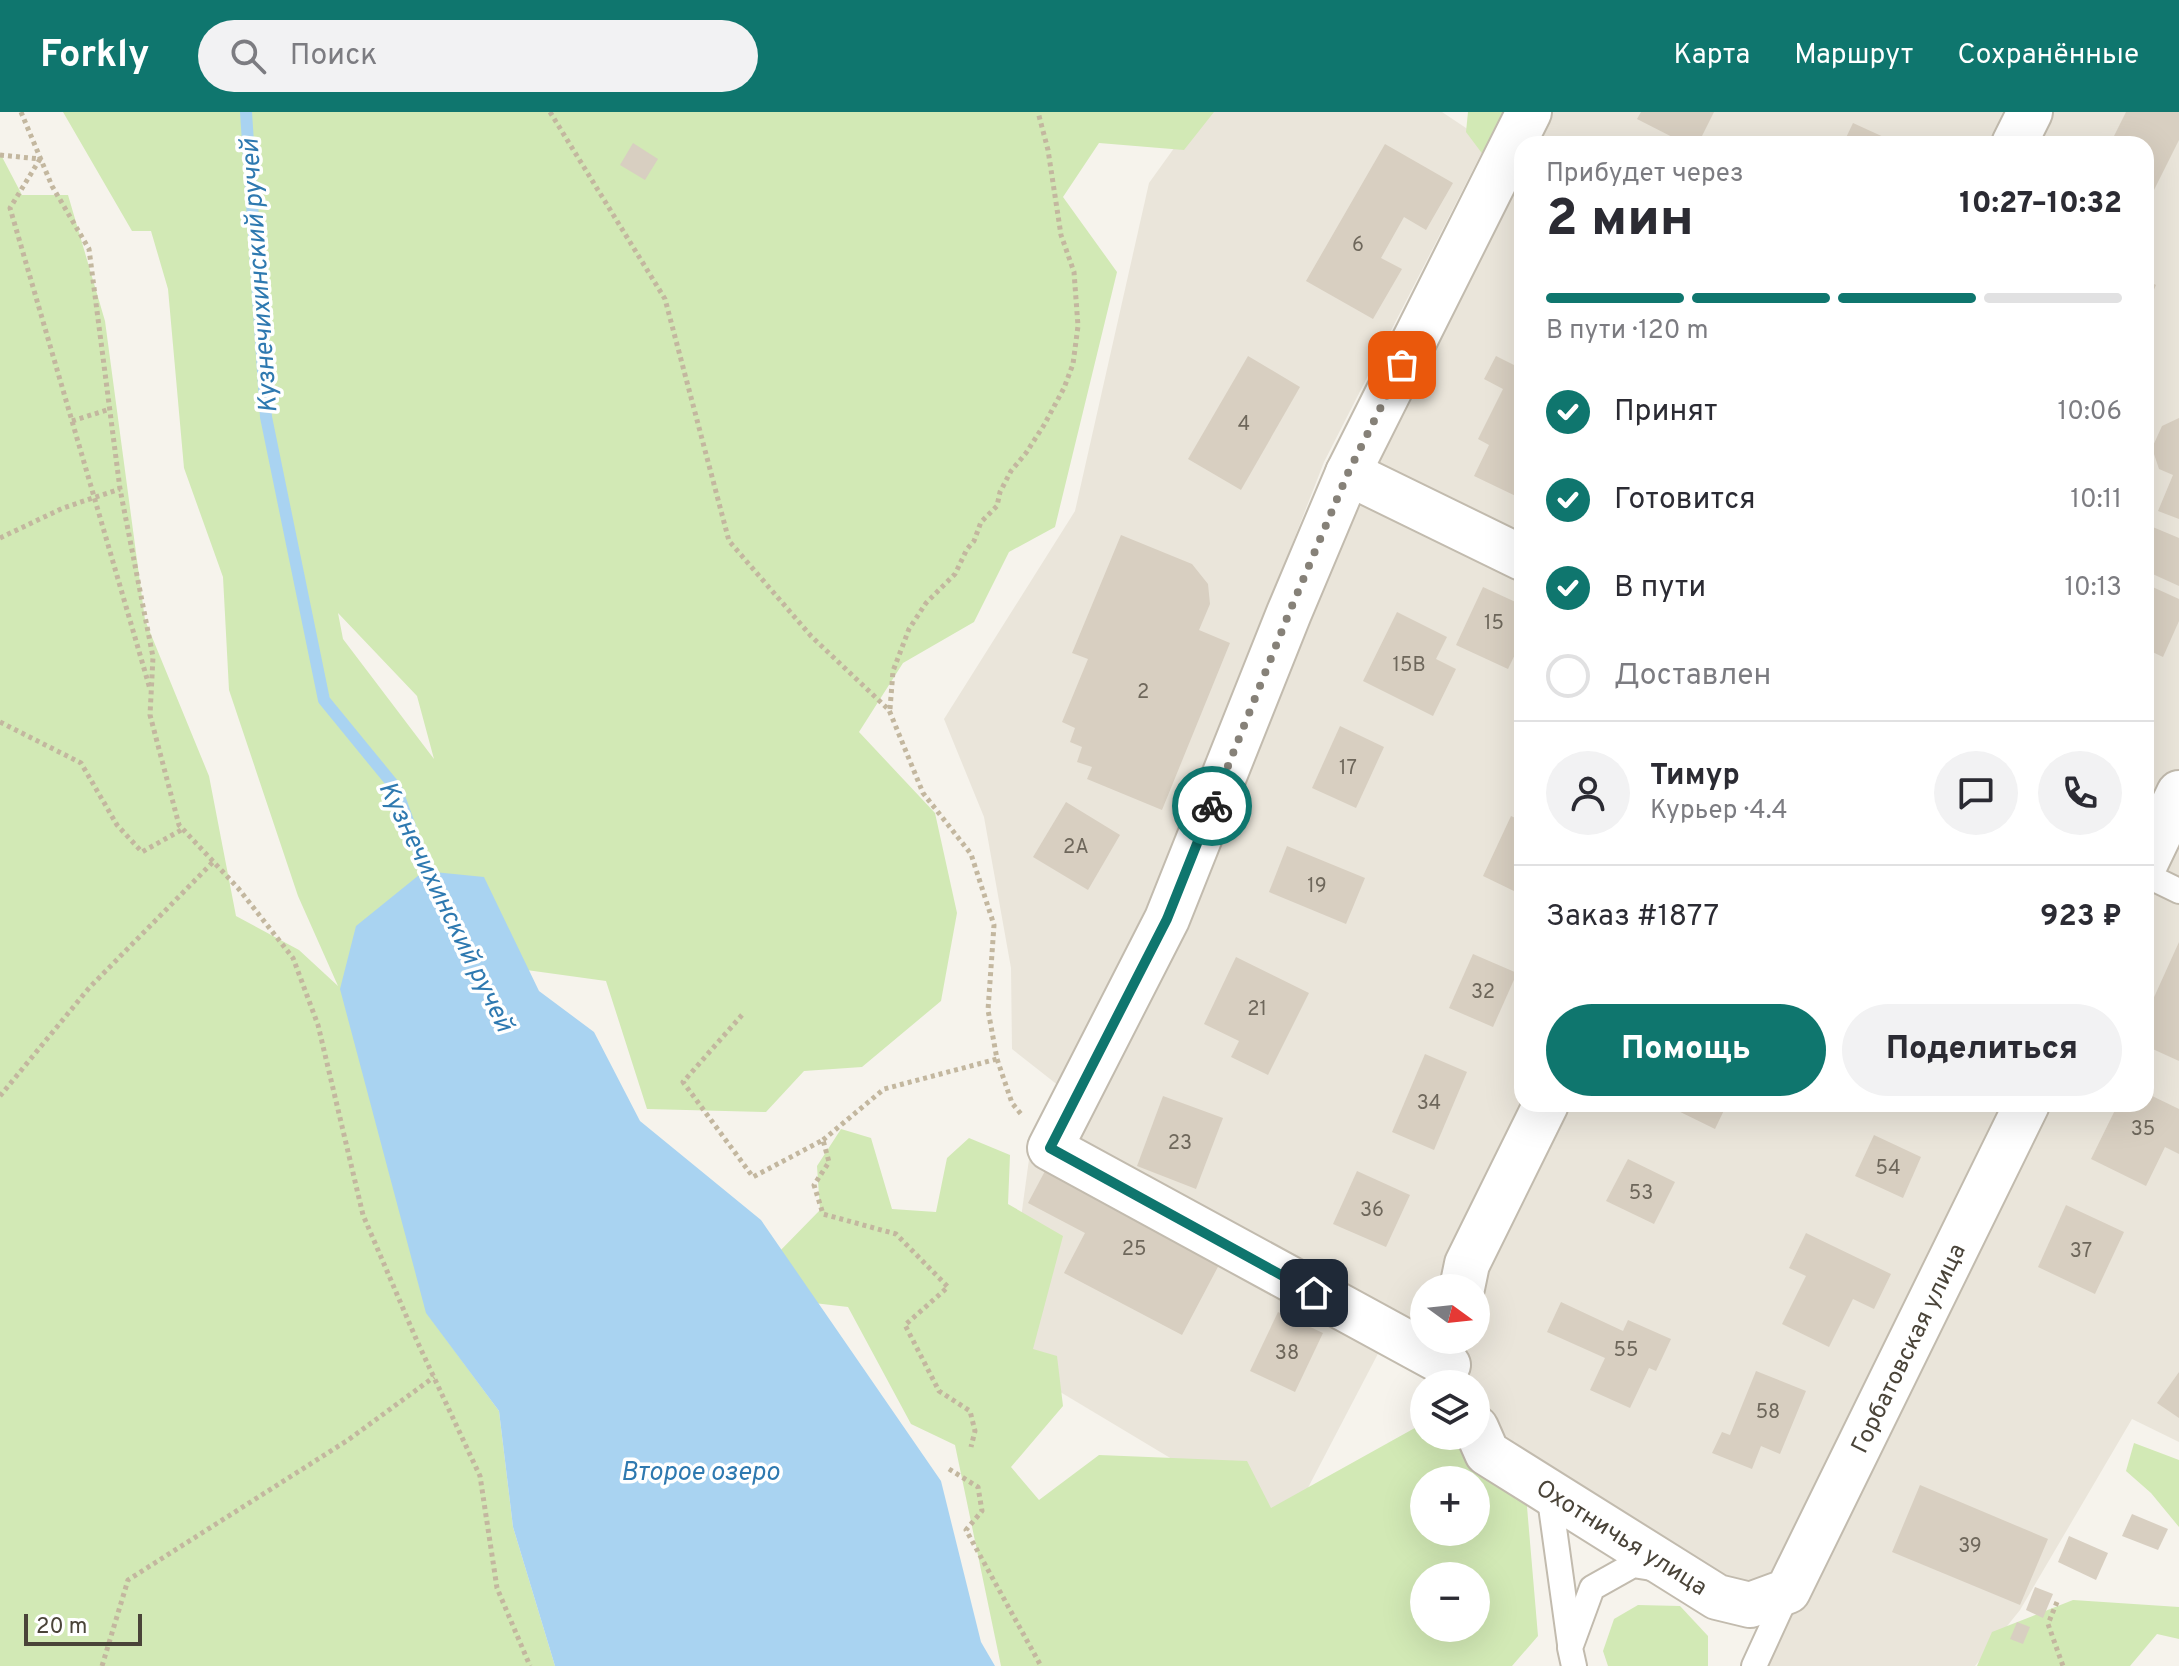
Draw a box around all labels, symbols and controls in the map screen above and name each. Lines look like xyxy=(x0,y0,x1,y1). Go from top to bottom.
search box xyxy=(198,20,758,92)
text: Forkly xyxy=(40,32,150,81)
icon: search xyxy=(226,34,270,78)
text: Поиск xyxy=(290,38,377,75)
text: Карта xyxy=(1674,38,1750,74)
text: Маршрут xyxy=(1794,38,1913,74)
text: Сохранённые xyxy=(1957,38,2139,74)
water label: Кузнечихинский ручей xyxy=(234,137,287,414)
text: Прибудет через xyxy=(1546,158,1744,191)
text: 10:27–10:32 xyxy=(1959,186,2122,223)
text: 2 мин xyxy=(1546,188,1694,254)
house number: 6 xyxy=(1352,233,1364,259)
text: В пути · 120 m xyxy=(1546,315,1709,348)
pin xyxy=(1368,331,1436,399)
icon: bag xyxy=(1380,343,1424,387)
icon: check xyxy=(1546,390,1590,434)
text: Принят xyxy=(1614,394,1718,431)
text: 10:06 xyxy=(2058,396,2122,429)
house number: 4 xyxy=(1238,412,1250,438)
icon: check xyxy=(1546,478,1590,522)
text: Готовится xyxy=(1614,482,1756,519)
text: 10:11 xyxy=(2070,484,2122,517)
icon: check xyxy=(1546,566,1590,610)
text: В пути xyxy=(1614,570,1706,607)
text: 10:13 xyxy=(2064,572,2122,605)
house number: 15 xyxy=(1484,611,1504,637)
house number: 15В xyxy=(1393,653,1426,679)
text: Доставлен xyxy=(1614,658,1771,695)
house number: 2 xyxy=(1137,680,1149,706)
button: person xyxy=(1546,751,1630,835)
button: chat xyxy=(1934,751,2018,835)
button: phone xyxy=(2038,751,2122,835)
house number: 17 xyxy=(1339,756,1357,782)
text: Тимур xyxy=(1650,758,1740,795)
courier xyxy=(1172,766,1252,846)
water label: Кузнечихинский ручей xyxy=(370,776,520,1039)
icon: bike xyxy=(1190,784,1234,828)
text: Курьер · 4.4 xyxy=(1650,795,1788,828)
house number: 2А xyxy=(1063,835,1089,861)
house number: 19 xyxy=(1307,874,1327,900)
text: Заказ #1877 xyxy=(1546,899,1719,936)
text: 923 ₽ xyxy=(2040,899,2122,936)
house number: 32 xyxy=(1471,980,1495,1006)
house number: 21 xyxy=(1247,997,1267,1023)
button: Помощь xyxy=(1546,1004,1826,1096)
button: Поделиться xyxy=(1842,1004,2122,1096)
house number: 34 xyxy=(1417,1091,1441,1117)
house number: 35 xyxy=(2131,1117,2155,1143)
house number: 23 xyxy=(1168,1131,1192,1157)
house number: 54 xyxy=(1875,1156,1901,1182)
house number: 53 xyxy=(1629,1181,1653,1207)
house number: 36 xyxy=(1360,1198,1384,1224)
house number: 25 xyxy=(1122,1237,1146,1263)
street label: Горбатовская улица xyxy=(1846,1239,1974,1459)
house number: 37 xyxy=(2070,1239,2092,1265)
pin xyxy=(1280,1259,1348,1327)
icon: home xyxy=(1292,1271,1336,1315)
north arrow xyxy=(1410,1274,1490,1354)
map controls xyxy=(1410,1274,1490,1642)
house number: 55 xyxy=(1614,1338,1638,1364)
house number: 38 xyxy=(1275,1341,1299,1367)
button: layers xyxy=(1410,1370,1490,1450)
house number: 58 xyxy=(1756,1400,1780,1426)
water label: Второе озеро xyxy=(621,1457,779,1490)
button: + xyxy=(1410,1466,1490,1546)
street label: Охотничья улица xyxy=(1530,1474,1712,1603)
house number: 39 xyxy=(1958,1534,1982,1560)
button: − xyxy=(1410,1562,1490,1642)
scale bar xyxy=(24,1610,142,1646)
text: 20 m xyxy=(36,1614,87,1641)

